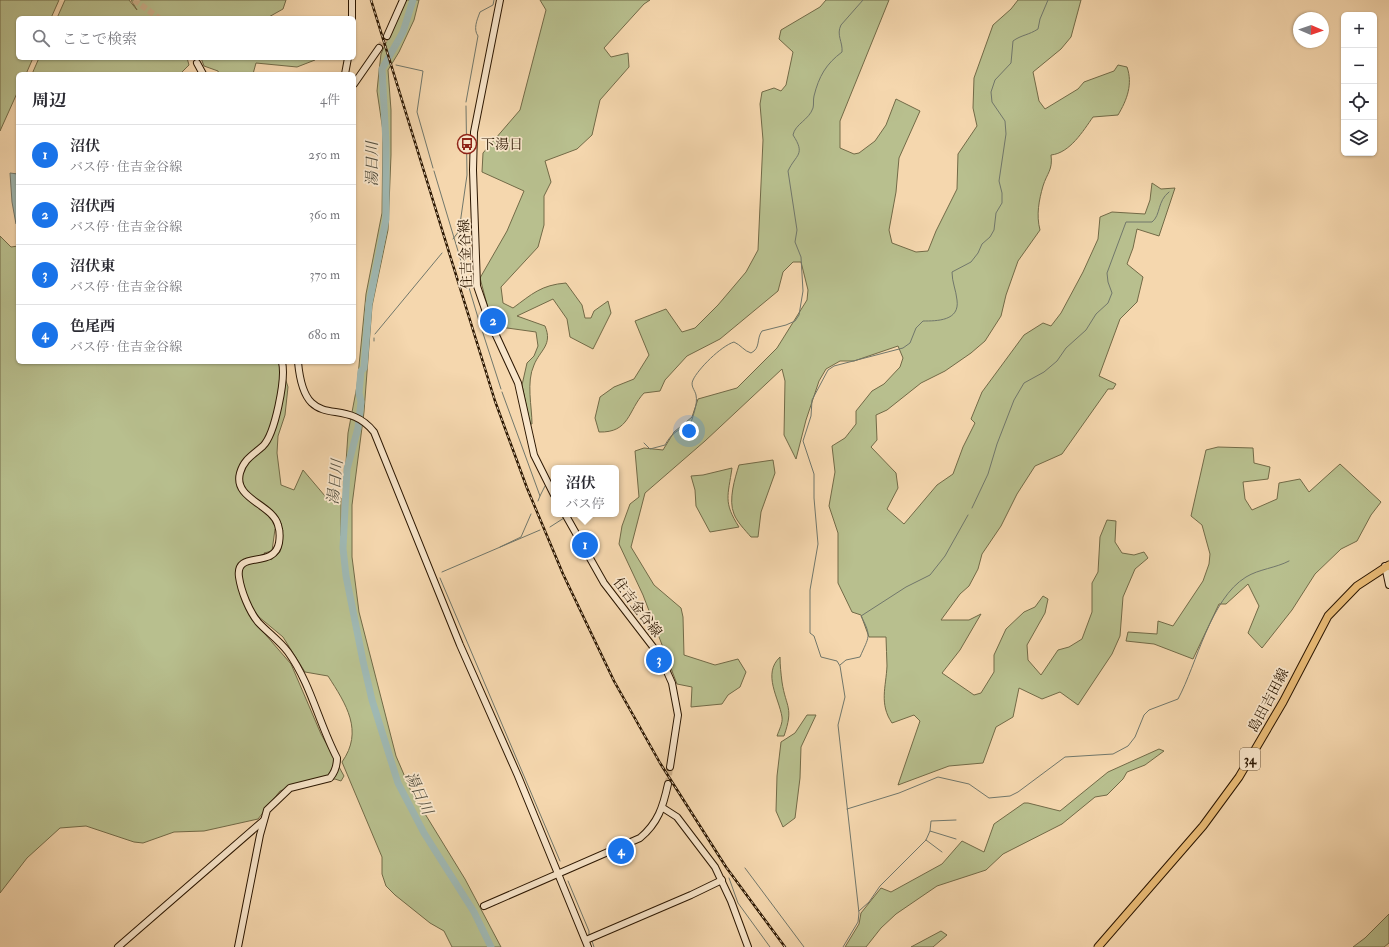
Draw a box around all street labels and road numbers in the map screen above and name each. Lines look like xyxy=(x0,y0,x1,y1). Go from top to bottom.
street label: 住吉金谷線 xyxy=(455,219,476,289)
street label: 住吉金谷線 xyxy=(610,574,665,640)
street label: 島田吉田線 xyxy=(1245,665,1292,735)
road number: 34 xyxy=(1240,748,1260,770)

